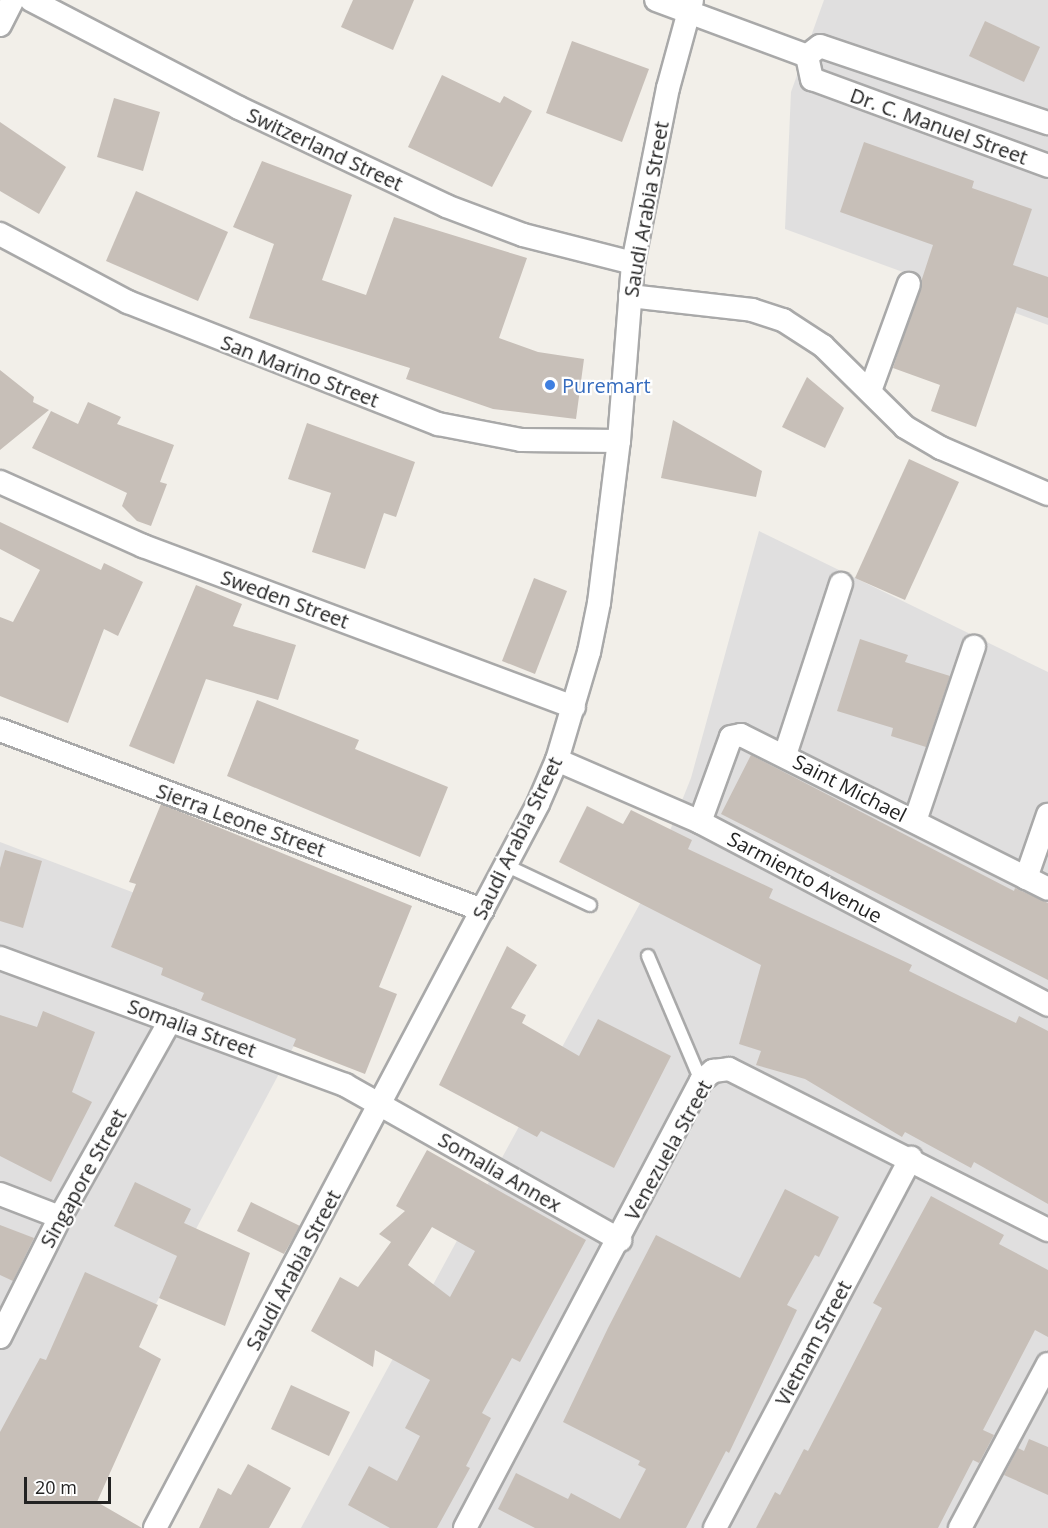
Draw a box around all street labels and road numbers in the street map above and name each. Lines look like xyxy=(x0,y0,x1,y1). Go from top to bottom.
street label: Dr. C. Manuel Street xyxy=(847,83,1031,169)
street label: Switzerland Street xyxy=(243,102,407,196)
street label: Saudi Arabia Street xyxy=(619,119,673,299)
street label: San Marino Street xyxy=(218,330,382,412)
street label: Sweden Street xyxy=(218,565,352,633)
street label: Saint Michael xyxy=(789,749,911,827)
street label: Saudi Arabia Street xyxy=(467,753,567,923)
street label: Sierra Leone Street xyxy=(153,778,329,862)
street label: Sarmiento Avenue xyxy=(724,826,886,928)
street label: Somalia Street xyxy=(125,994,259,1062)
street label: Venezuela Street xyxy=(620,1076,716,1224)
street label: Singapore Street xyxy=(35,1104,131,1252)
street label: Somalia Annex xyxy=(434,1127,566,1217)
street label: Saudi Arabia Street xyxy=(241,1186,345,1354)
street label: Vietnam Street xyxy=(770,1276,856,1410)

